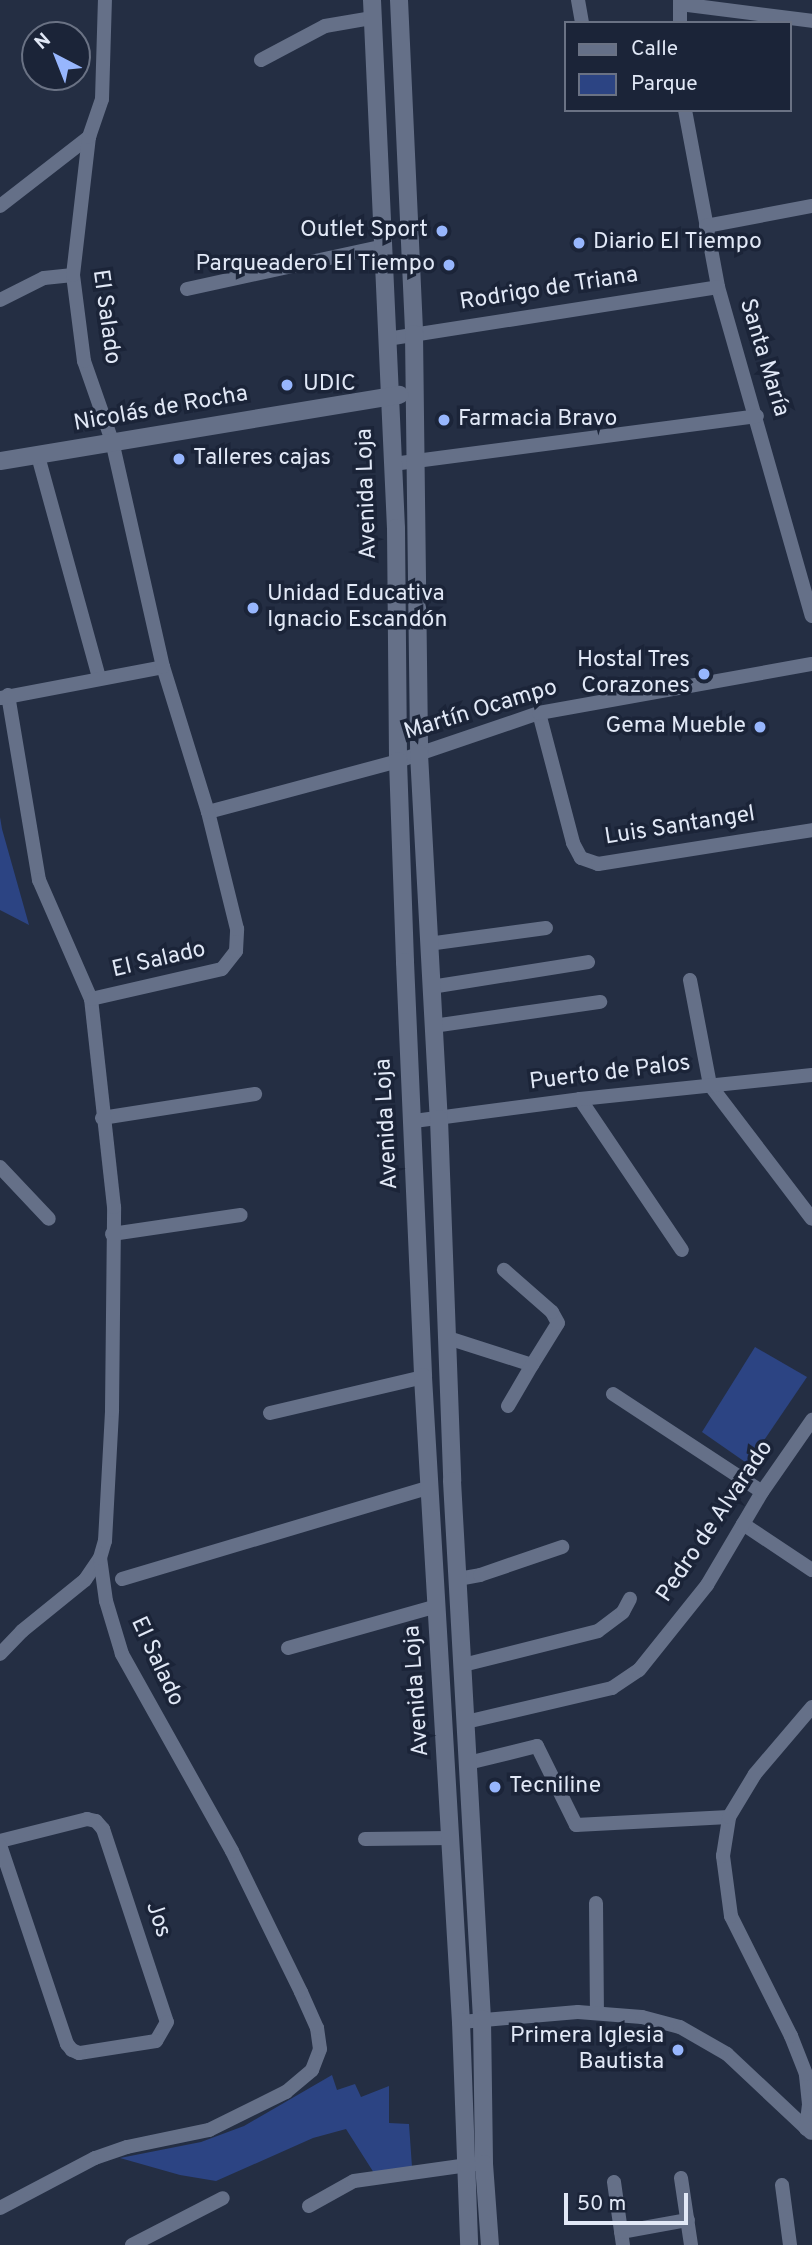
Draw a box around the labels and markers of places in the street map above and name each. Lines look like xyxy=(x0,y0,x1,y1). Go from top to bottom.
place label: Outlet Sport xyxy=(300,217,428,245)
marker: Outlet Sport xyxy=(434,223,450,239)
place label: Diario El Tiempo xyxy=(593,229,763,257)
marker: Diario El Tiempo xyxy=(571,235,587,251)
place label: Parqueadero El Tiempo xyxy=(195,251,435,279)
marker: Parqueadero El Tiempo xyxy=(441,257,457,273)
place label: UDIC xyxy=(303,371,356,399)
marker: UDIC xyxy=(277,375,297,395)
place label: Farmacia Bravo xyxy=(458,406,617,434)
marker: Farmacia Bravo xyxy=(436,412,452,428)
place label: Talleres cajas xyxy=(193,445,331,473)
marker: Talleres cajas xyxy=(171,451,187,467)
place label: Unidad Educativa Ignacio Escandón xyxy=(267,581,447,635)
marker: Unidad Educativa Ignacio Escandón xyxy=(245,600,261,616)
place label: Hostal Tres Corazones xyxy=(576,647,690,701)
marker: Hostal Tres Corazones xyxy=(696,666,712,682)
place label: Gema Mueble xyxy=(605,713,746,741)
marker: Gema Mueble xyxy=(752,719,768,735)
place label: Tecniline xyxy=(509,1773,601,1801)
marker: Tecniline xyxy=(487,1779,503,1795)
place label: Primera Iglesia Bautista xyxy=(510,2023,664,2077)
marker: Primera Iglesia Bautista xyxy=(670,2042,686,2058)

